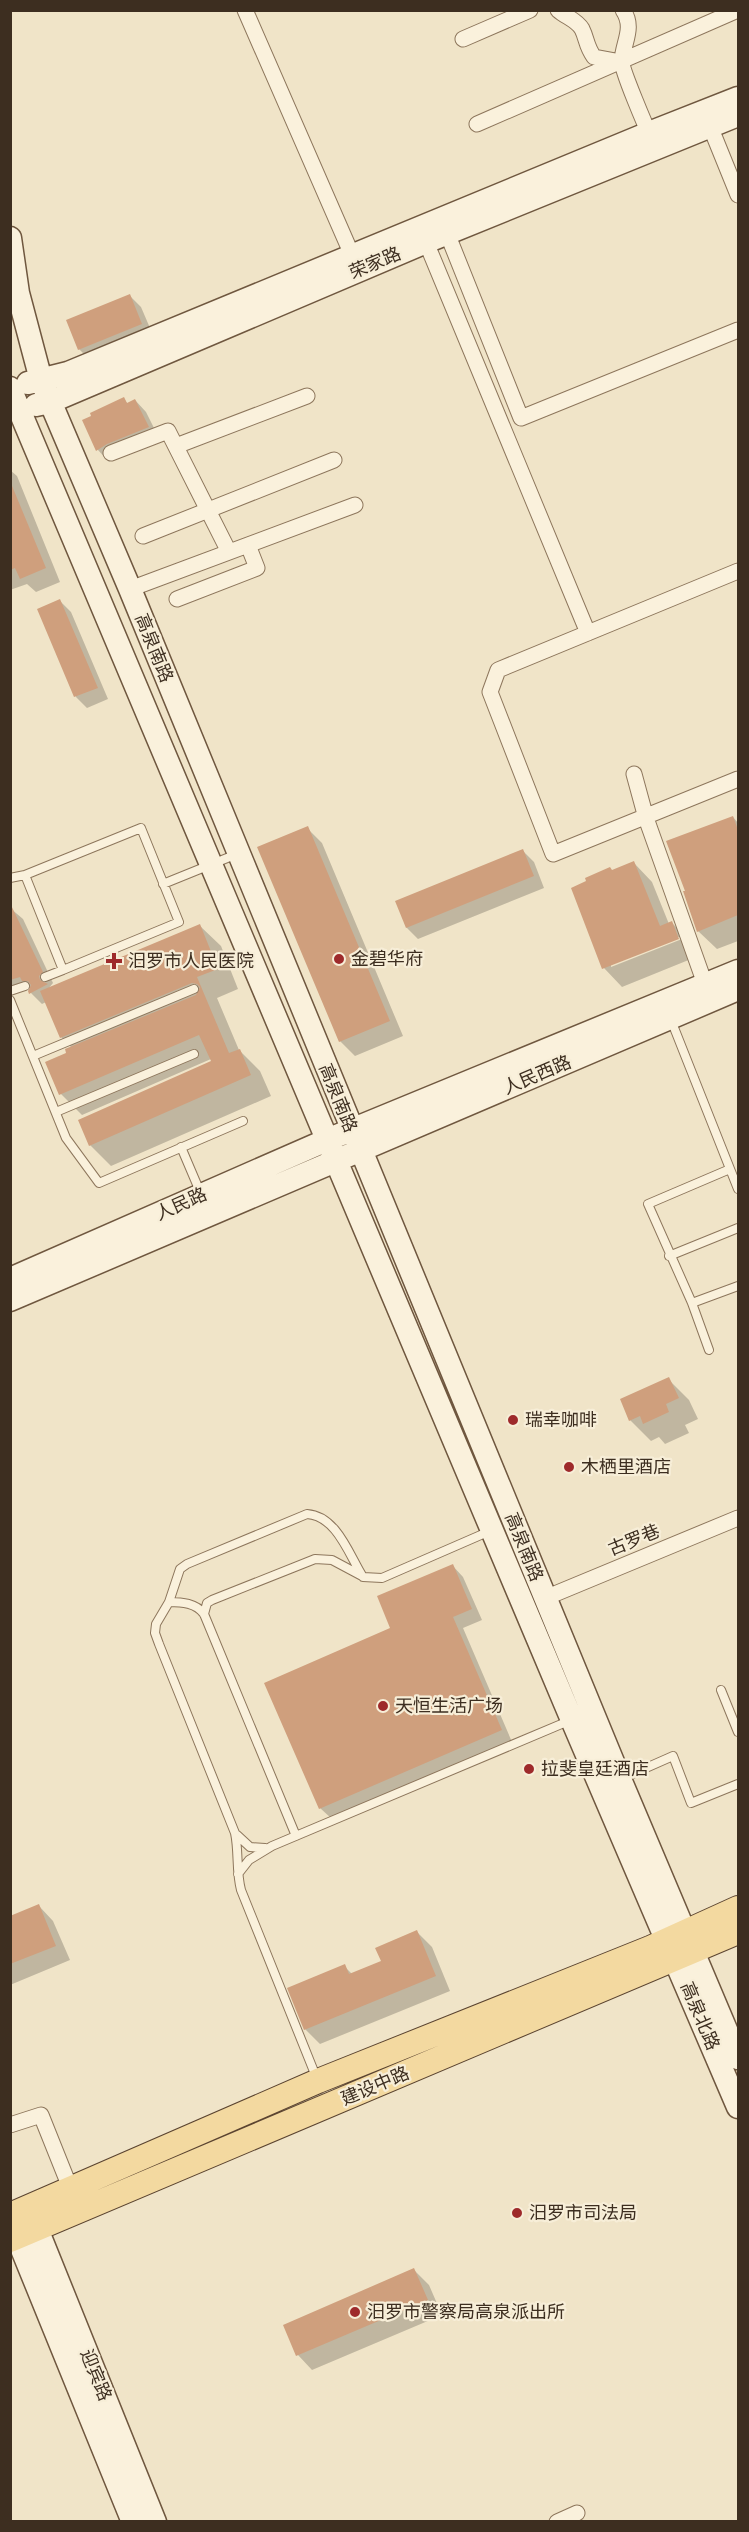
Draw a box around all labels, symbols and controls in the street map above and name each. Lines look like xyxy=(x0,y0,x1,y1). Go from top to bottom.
street label: 荣家路 xyxy=(346,243,404,283)
street label: 高泉南路 xyxy=(131,611,177,685)
place label: 金碧华府 xyxy=(351,949,423,969)
place label: 汨罗市人民医院 xyxy=(128,951,254,971)
marker: 汨罗市人民医院 xyxy=(105,952,123,970)
marker: 金碧华府 xyxy=(332,952,346,966)
street label: 人民西路 xyxy=(500,1052,574,1098)
street label: 高泉南路 xyxy=(315,1061,361,1135)
street label: 人民路 xyxy=(152,1184,210,1224)
place label: 瑞幸咖啡 xyxy=(525,1410,597,1430)
marker: 瑞幸咖啡 xyxy=(506,1413,520,1427)
place label: 木栖里酒店 xyxy=(581,1457,671,1477)
marker: 木栖里酒店 xyxy=(562,1460,576,1474)
street label: 高泉南路 xyxy=(501,1510,547,1584)
street label: 古罗巷 xyxy=(605,1521,663,1559)
place label: 天恒生活广场 xyxy=(395,1696,503,1716)
marker: 天恒生活广场 xyxy=(376,1699,390,1713)
place label: 拉斐皇廷酒店 xyxy=(541,1759,649,1779)
marker: 拉斐皇廷酒店 xyxy=(522,1762,536,1776)
street label: 高泉北路 xyxy=(677,1979,723,2053)
street label: 建设中路 xyxy=(338,2063,412,2109)
place label: 汨罗市司法局 xyxy=(529,2203,637,2223)
marker: 汨罗市司法局 xyxy=(510,2206,524,2220)
place label: 汨罗市警察局高泉派出所 xyxy=(367,2302,565,2322)
marker: 汨罗市警察局高泉派出所 xyxy=(348,2305,362,2319)
street label: 迎宾路 xyxy=(77,2346,115,2404)

